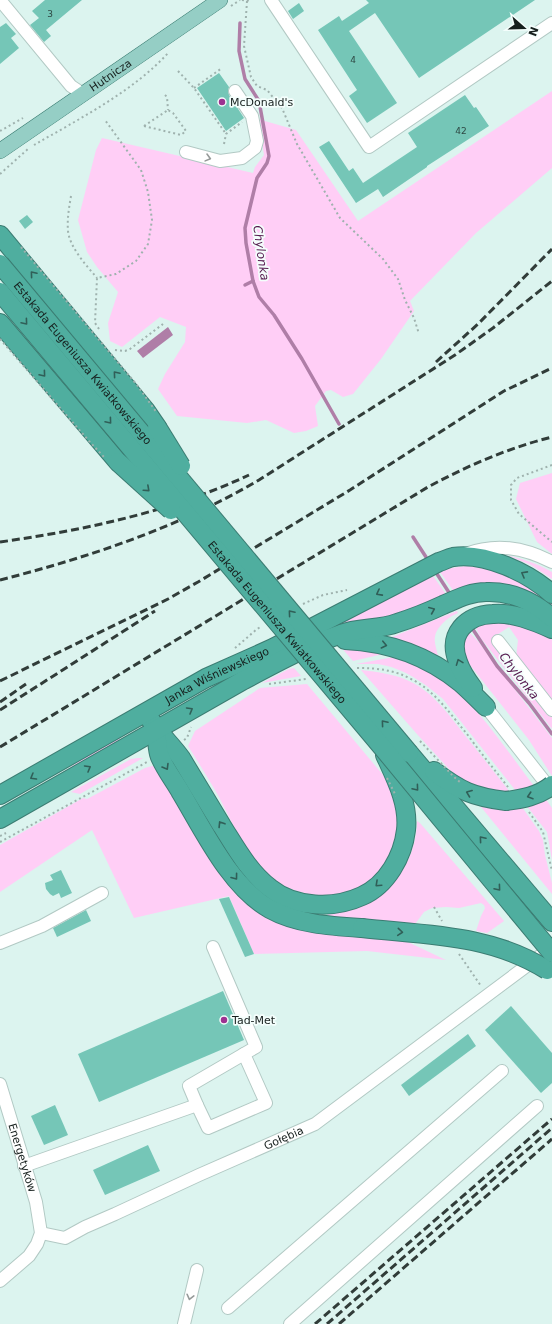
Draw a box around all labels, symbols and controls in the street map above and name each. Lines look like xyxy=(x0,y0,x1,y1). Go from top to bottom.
north arrow xyxy=(504,8,544,48)
house number: 3 xyxy=(47,9,53,19)
text: N xyxy=(525,25,541,38)
house number: 4 xyxy=(350,55,356,65)
street label: Hutnicza xyxy=(87,57,134,95)
place label: McDonald's xyxy=(230,96,294,109)
marker: McDonald's xyxy=(217,97,227,107)
house number: 42 xyxy=(455,126,467,136)
one-way arrow xyxy=(204,153,211,161)
water label: Chylonka xyxy=(250,224,272,282)
one-way arrow xyxy=(30,272,37,279)
street label: Estakada Eugeniusza Kwiatkowskiego xyxy=(11,279,154,447)
one-way arrow xyxy=(21,317,28,324)
one-way arrow xyxy=(39,369,46,377)
one-way arrow xyxy=(113,372,120,379)
one-way arrow xyxy=(104,416,111,424)
one-way arrow xyxy=(143,484,150,491)
street label: Estakada Eugeniusza Kwiatkowskiego xyxy=(205,539,349,707)
one-way arrow xyxy=(521,571,528,578)
one-way arrow xyxy=(376,588,384,596)
one-way arrow xyxy=(427,607,435,615)
one-way arrow xyxy=(289,610,296,617)
one-way arrow xyxy=(381,640,387,648)
street label: Janka Wiśniewskiego xyxy=(162,645,271,707)
water label: Chylonka xyxy=(496,650,542,702)
one-way arrow xyxy=(455,658,463,665)
one-way arrow xyxy=(186,708,193,715)
one-way arrow xyxy=(381,720,388,727)
one-way arrow xyxy=(161,763,168,770)
one-way arrow xyxy=(84,766,91,773)
one-way arrow xyxy=(29,772,37,779)
one-way arrow xyxy=(411,784,418,791)
one-way arrow xyxy=(465,790,472,798)
one-way arrow xyxy=(527,791,534,800)
one-way arrow xyxy=(219,822,226,829)
one-way arrow xyxy=(479,836,486,844)
one-way arrow xyxy=(230,872,237,879)
one-way arrow xyxy=(375,880,383,887)
one-way arrow xyxy=(494,884,501,891)
one-way arrow xyxy=(397,928,403,937)
place label: Tad-Met xyxy=(231,1014,276,1027)
marker: Tad-Met xyxy=(219,1015,229,1025)
street label: Energetyków xyxy=(5,1122,39,1194)
street label: Gołębia xyxy=(262,1124,306,1153)
one-way arrow xyxy=(187,1294,195,1300)

